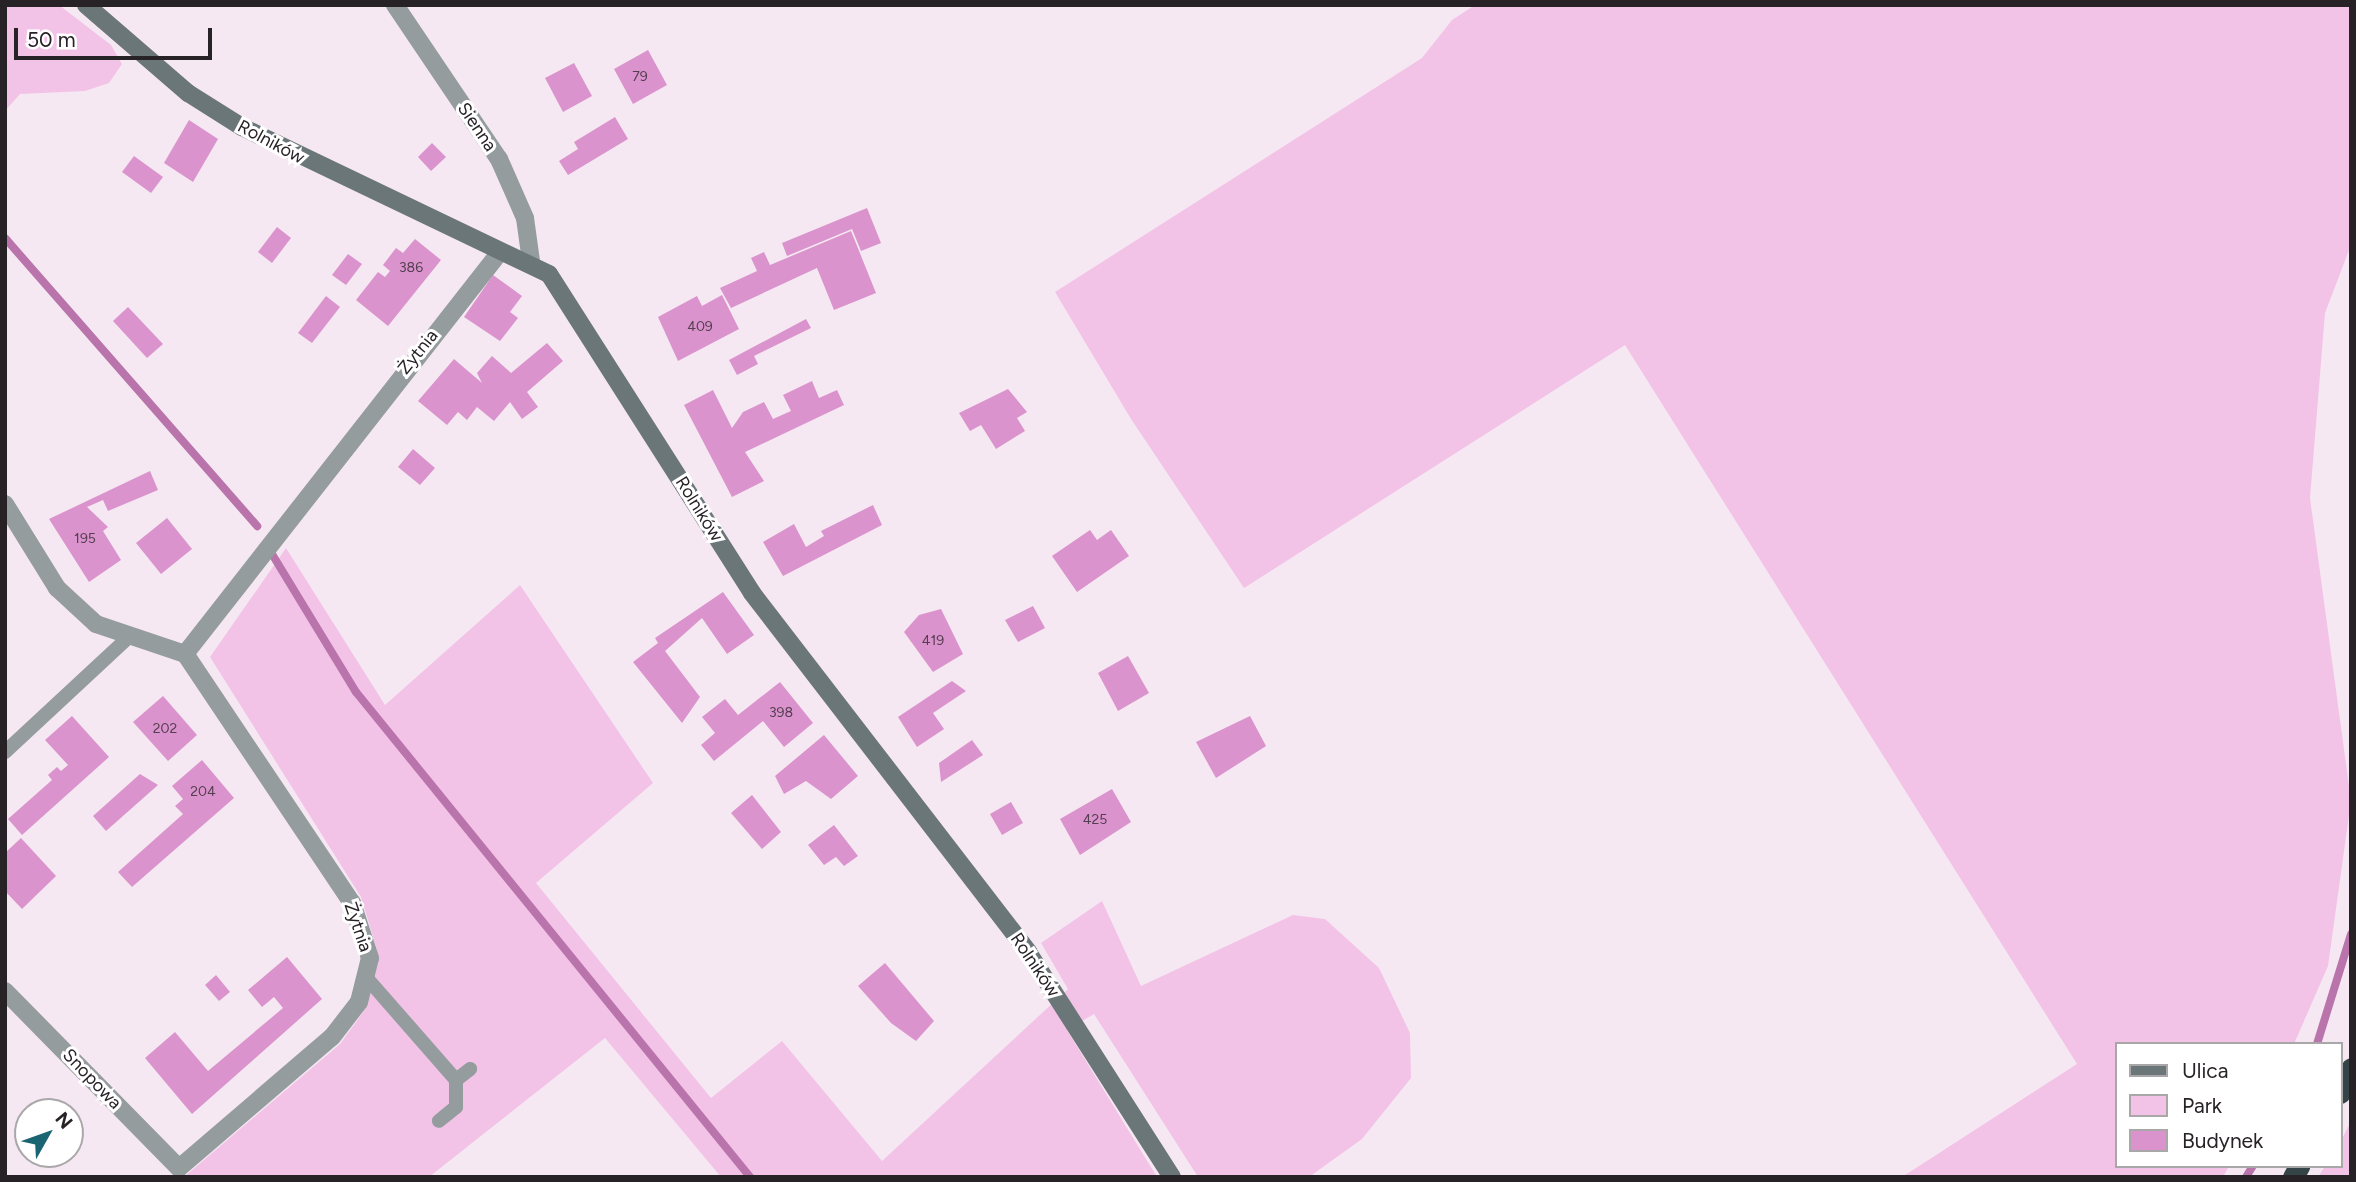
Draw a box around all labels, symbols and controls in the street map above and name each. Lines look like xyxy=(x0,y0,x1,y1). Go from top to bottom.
scale bar xyxy=(18,14,215,58)
text: 50 m xyxy=(27,27,76,52)
house number: 79 xyxy=(632,69,648,85)
street label: Sienna xyxy=(453,98,501,156)
street label: Rolników xyxy=(234,115,308,169)
house number: 386 xyxy=(399,260,423,276)
house number: 409 xyxy=(687,319,713,335)
street label: Żytnia xyxy=(393,325,443,379)
street label: Rolników xyxy=(671,472,727,546)
house number: 195 xyxy=(74,531,96,547)
house number: 419 xyxy=(922,633,944,649)
house number: 398 xyxy=(769,705,793,721)
house number: 202 xyxy=(153,721,177,737)
house number: 204 xyxy=(190,784,216,800)
house number: 425 xyxy=(1083,812,1107,828)
street label: Żytnia xyxy=(339,899,377,955)
street label: Rolników xyxy=(1006,929,1064,1001)
legend xyxy=(2114,1042,2342,1168)
street label: Snopowa xyxy=(58,1044,126,1114)
text: Ulica xyxy=(2182,1058,2228,1083)
text: Park xyxy=(2182,1093,2222,1118)
north arrow xyxy=(14,1098,84,1168)
text: N xyxy=(50,1107,77,1133)
text: Budynek xyxy=(2182,1128,2263,1153)

